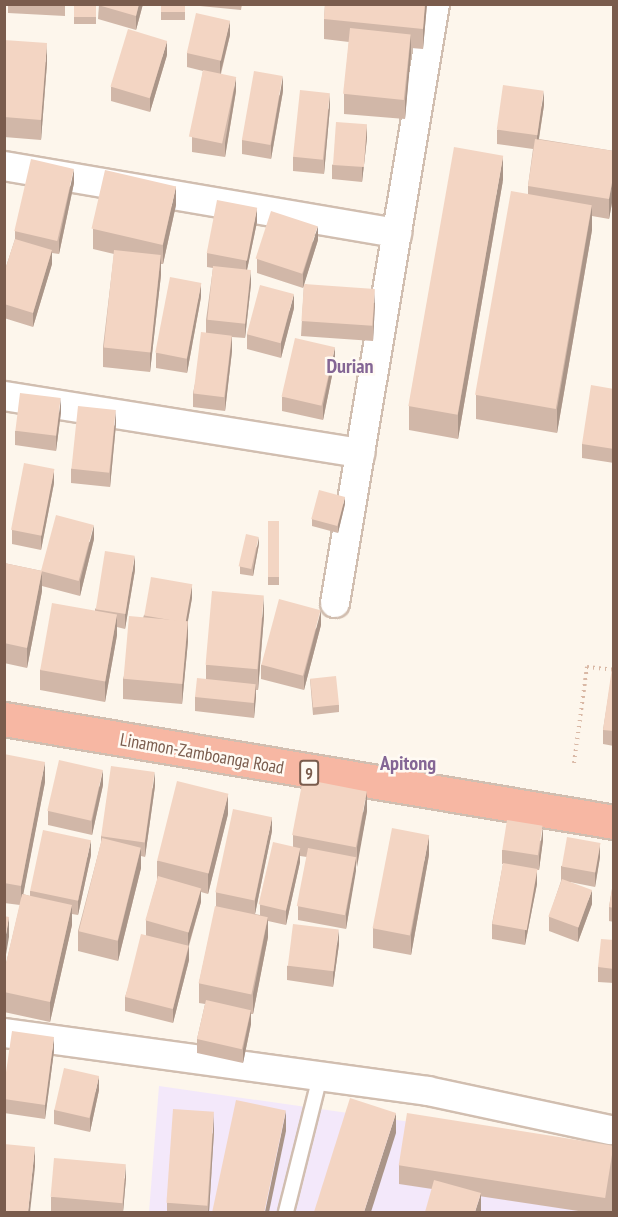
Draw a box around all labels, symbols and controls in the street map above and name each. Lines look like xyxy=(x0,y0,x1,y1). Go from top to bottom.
district label: Durian xyxy=(326,354,374,378)
street label: Linamon-Zamboanga Road xyxy=(118,729,286,779)
district label: Apitong xyxy=(380,751,436,775)
road number: 9 xyxy=(298,760,320,786)

